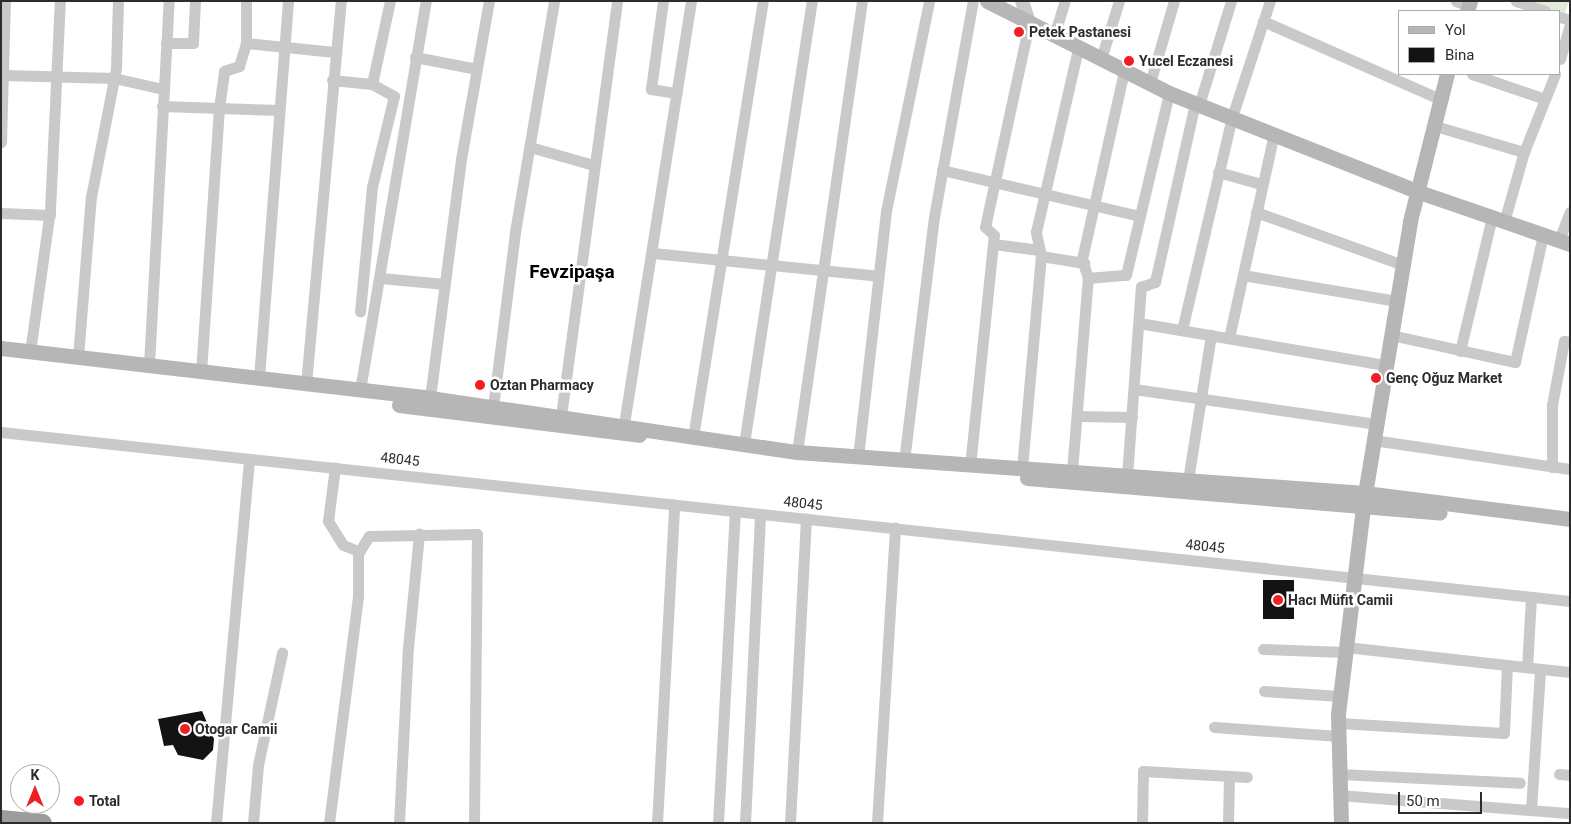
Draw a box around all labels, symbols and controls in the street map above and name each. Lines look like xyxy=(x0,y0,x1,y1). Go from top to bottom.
legend xyxy=(1398,10,1561,75)
text: Yol xyxy=(1445,21,1466,39)
place label: Petek Pastanesi xyxy=(1029,24,1131,40)
marker: Petek Pastanesi xyxy=(1013,26,1025,38)
text: Bina xyxy=(1445,46,1474,64)
place label: Yucel Eczanesi xyxy=(1139,53,1233,69)
marker: Yucel Eczanesi xyxy=(1123,55,1135,67)
district label: Fevzipaşa xyxy=(529,261,615,283)
place label: Genç Oğuz Market xyxy=(1386,370,1502,386)
marker: Genç Oğuz Market xyxy=(1370,372,1382,384)
place label: Oztan Pharmacy xyxy=(490,377,594,393)
marker: Oztan Pharmacy xyxy=(474,379,486,391)
street label: 48045 xyxy=(380,449,420,469)
street label: 48045 xyxy=(783,493,823,513)
street label: 48045 xyxy=(1185,536,1225,556)
place label: Hacı Müfit Camii xyxy=(1288,592,1393,608)
marker: Hacı Müfit Camii xyxy=(1272,594,1284,606)
place label: Otogar Camii xyxy=(195,721,277,737)
marker: Otogar Camii xyxy=(179,723,191,735)
north arrow xyxy=(10,764,60,814)
text: K xyxy=(31,767,39,783)
scale bar xyxy=(1401,782,1485,814)
text: 50 m xyxy=(1406,792,1440,810)
place label: Total xyxy=(89,793,120,809)
marker: Total xyxy=(73,795,85,807)

